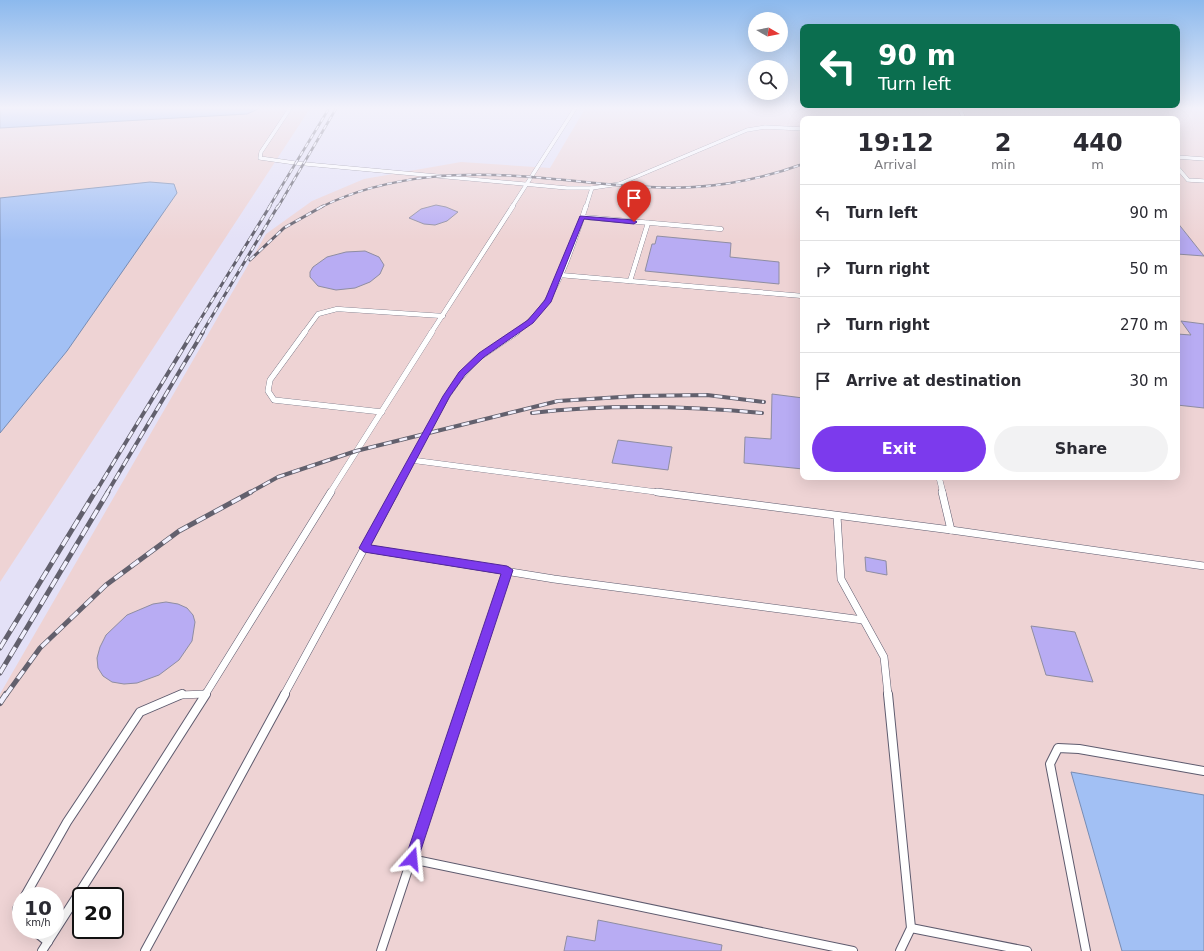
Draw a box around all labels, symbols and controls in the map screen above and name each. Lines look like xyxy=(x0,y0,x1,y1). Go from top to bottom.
north arrow xyxy=(748,12,788,52)
map controls xyxy=(748,12,788,100)
text: 90 m xyxy=(878,39,956,72)
icon: left xyxy=(812,40,864,92)
button: search xyxy=(748,60,788,100)
text: Turn left xyxy=(878,73,951,94)
text: 19:12 xyxy=(857,129,934,157)
text: 2 xyxy=(995,129,1011,157)
text: 440 xyxy=(1073,129,1123,157)
text: Arrival xyxy=(874,157,917,172)
text: min xyxy=(991,157,1015,172)
text: m xyxy=(1091,157,1104,172)
pin xyxy=(617,181,651,222)
icon: arrive xyxy=(623,187,645,209)
icon: left xyxy=(812,202,834,224)
text: Turn left xyxy=(846,204,918,222)
text: 90 m xyxy=(1130,204,1168,222)
icon: right xyxy=(812,258,834,280)
text: Turn right xyxy=(846,260,930,278)
text: 50 m xyxy=(1130,260,1168,278)
icon: right xyxy=(812,314,834,336)
text: Turn right xyxy=(846,316,930,334)
text: 270 m xyxy=(1120,316,1168,334)
icon: arrive xyxy=(812,370,834,392)
text: Arrive at destination xyxy=(846,372,1021,390)
text: 30 m xyxy=(1130,372,1168,390)
button: Exit xyxy=(812,426,986,472)
button: Share xyxy=(994,426,1168,472)
position arrow xyxy=(391,838,433,880)
speed limit sign: 20 xyxy=(72,887,124,939)
text: 10 xyxy=(24,896,52,920)
text: km/h xyxy=(25,917,51,928)

